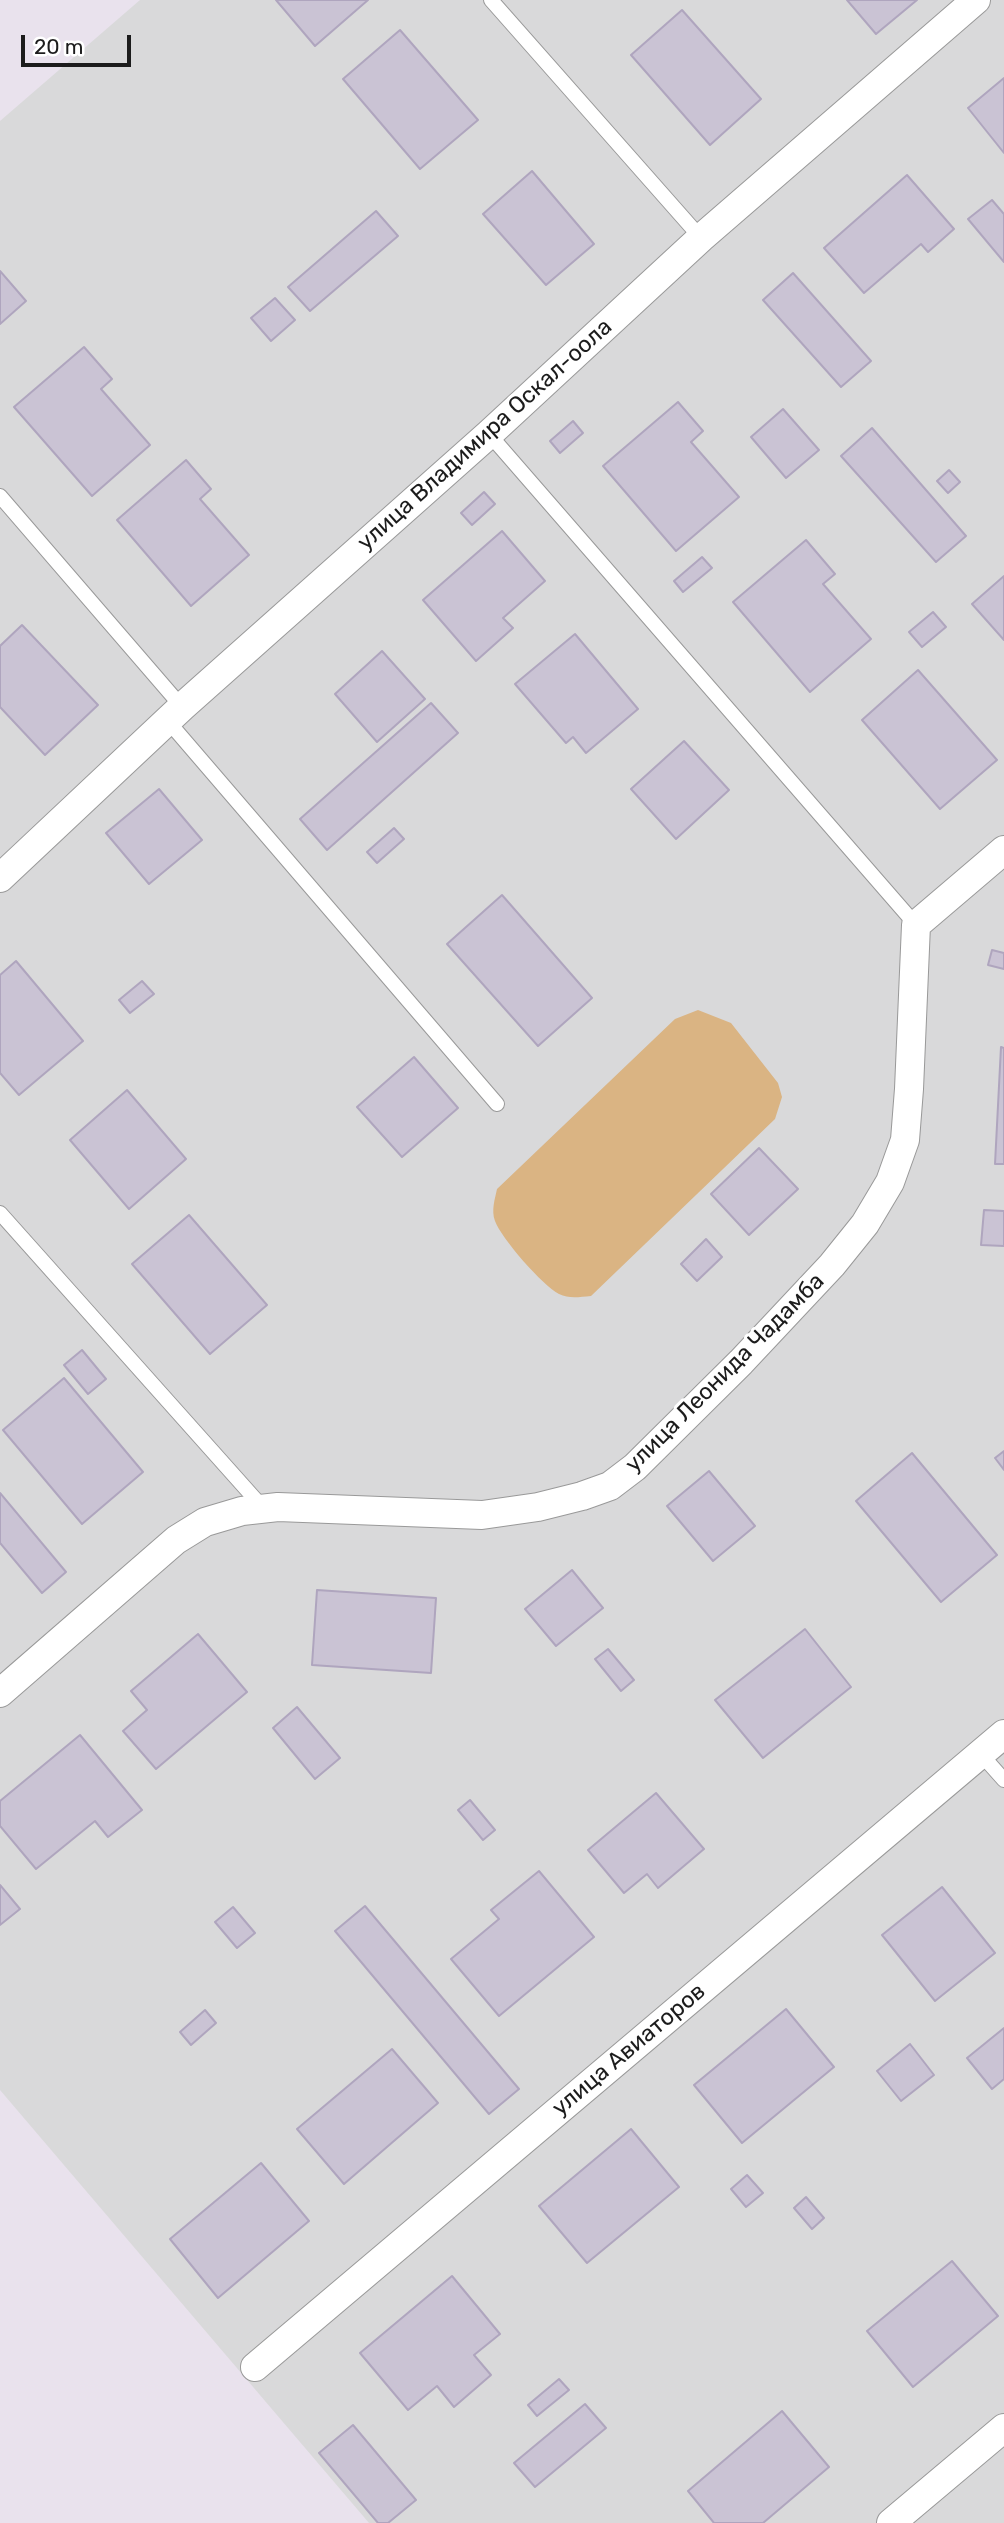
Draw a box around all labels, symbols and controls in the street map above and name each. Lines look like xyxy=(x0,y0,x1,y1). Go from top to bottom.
scale bar xyxy=(24,21,135,65)
text: 20 m xyxy=(34,34,83,59)
street label: улица Владимира Оскал-оола xyxy=(352,313,618,557)
street label: улица Леонида Чадамба xyxy=(620,1268,830,1478)
street label: улица Авиаторов xyxy=(547,1978,711,2122)

